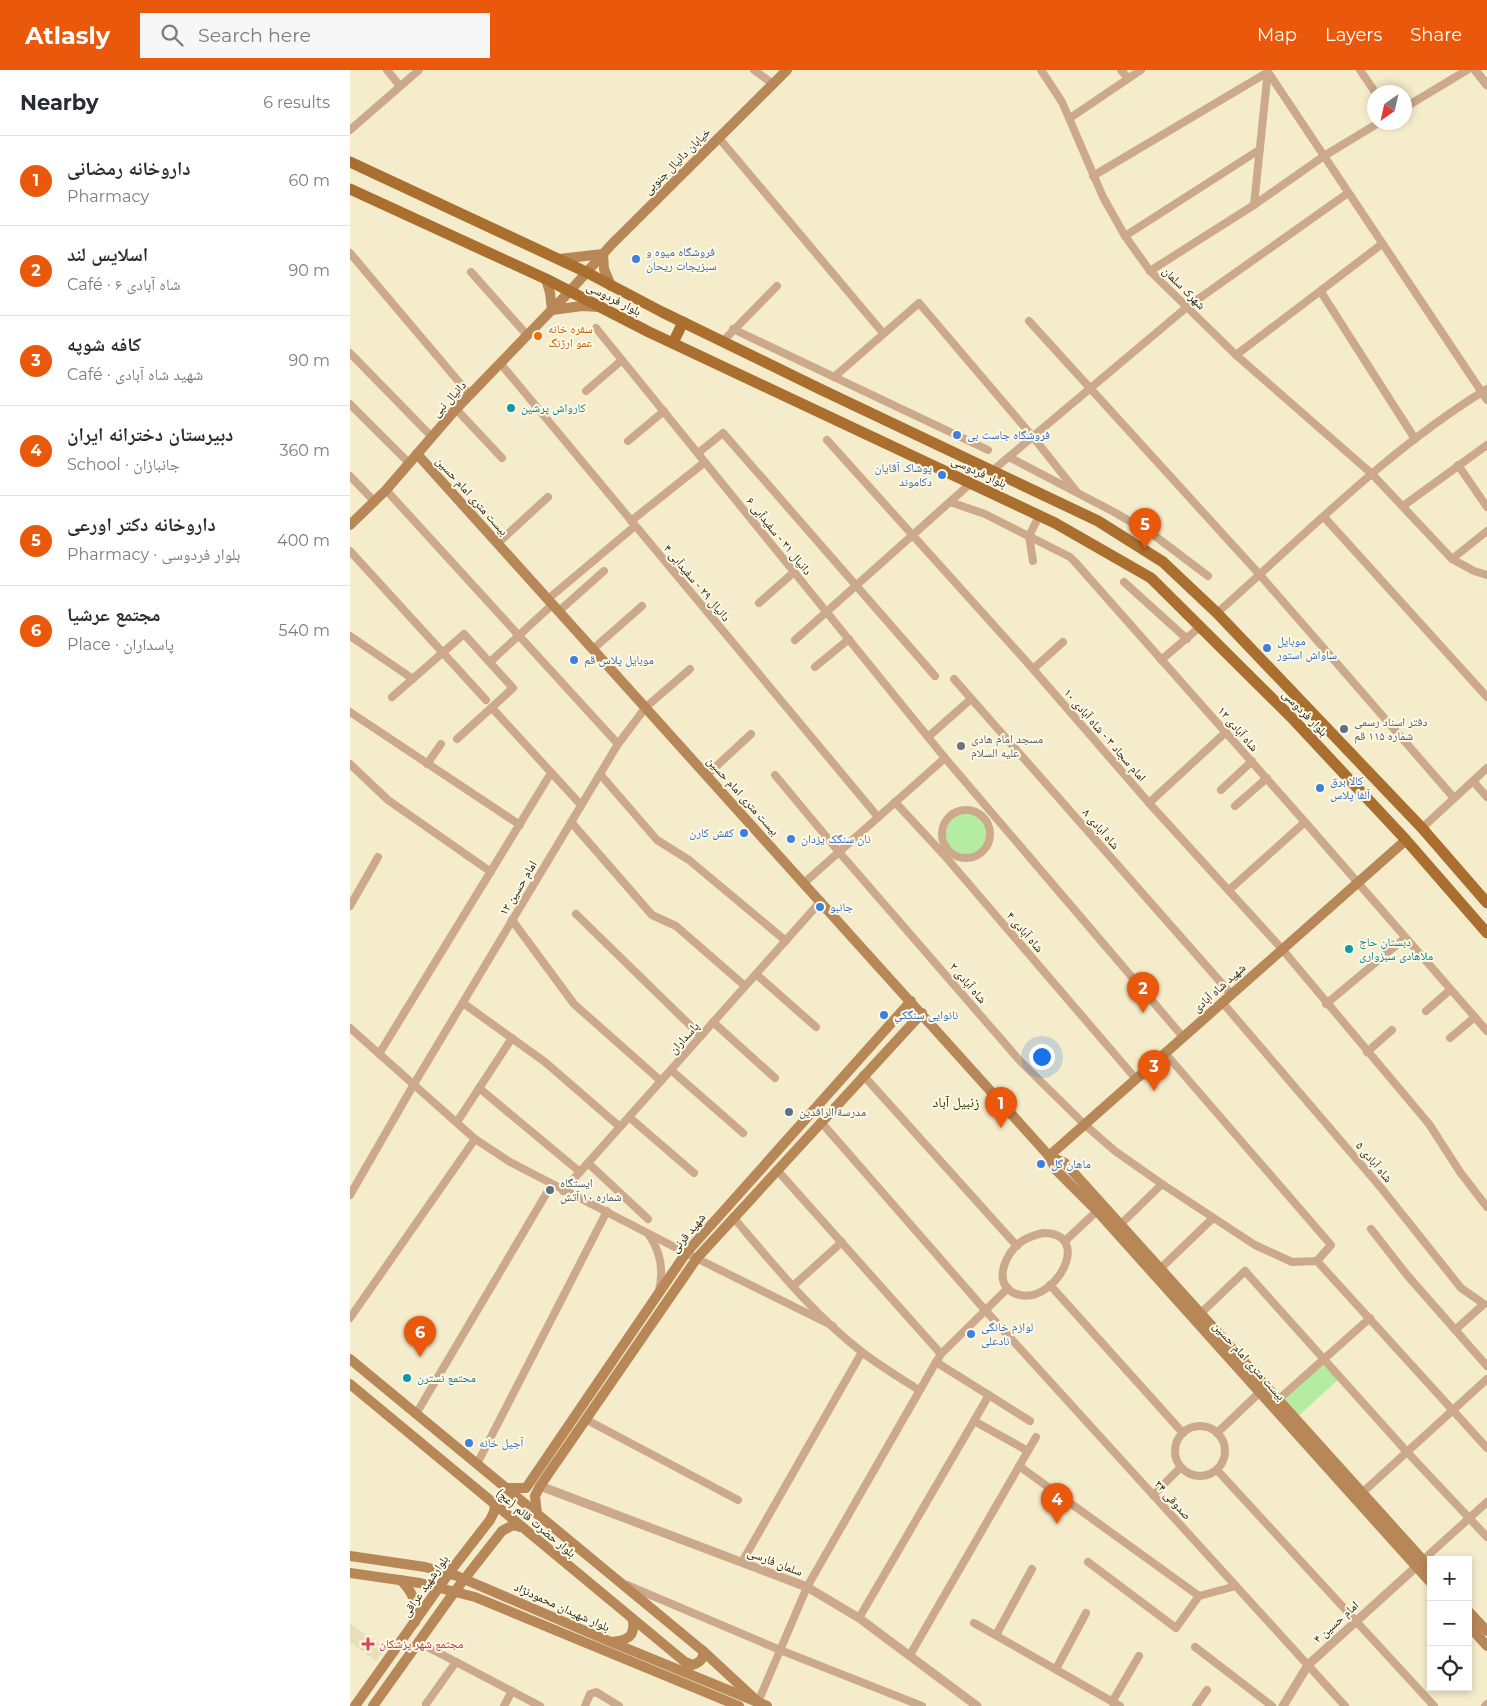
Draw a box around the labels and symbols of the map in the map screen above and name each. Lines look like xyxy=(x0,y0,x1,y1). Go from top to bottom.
north arrow xyxy=(1367,85,1412,130)
street label: خیابان دانیال جنوبی xyxy=(640,124,714,198)
place label: فروشگاه میوه و سبزیجات ریحان xyxy=(646,244,717,273)
marker: فروشگاه میوه و سبزیجات ریحان xyxy=(630,253,642,265)
street label: شهرک سلمان xyxy=(1160,263,1209,312)
street label: بلوار فردوسی xyxy=(584,278,644,319)
place label: سفره خانه عمو ارژنگ xyxy=(548,321,593,350)
marker: سفره خانه عمو ارژنگ xyxy=(532,330,544,342)
street label: دانیال نبی xyxy=(428,377,469,420)
place label: کارواش پرشین xyxy=(521,400,586,415)
marker: کارواش پرشین xyxy=(505,402,517,414)
place label: فروشگاه جاست بی xyxy=(967,427,1050,442)
marker: فروشگاه جاست بی xyxy=(951,429,963,441)
street label: بلوار فردوسی xyxy=(949,452,1009,491)
street label: بیست متری امام حسین xyxy=(432,453,512,539)
place label: پوشاک آقایان دکاموند xyxy=(874,460,932,489)
marker: پوشاک آقایان دکاموند xyxy=(936,469,948,481)
street label: دانیال ۳۱ - سفیدآبی ۶ xyxy=(743,494,815,578)
pin: 5 xyxy=(1129,508,1161,549)
street label: دانیال ۲۹ - سفیدآبی ۴ xyxy=(661,541,734,624)
place label: موبایل ساواش استور xyxy=(1276,633,1337,662)
marker: موبایل ساواش استور xyxy=(1261,642,1273,654)
place label: موبایل پلاس قم xyxy=(584,652,654,668)
marker: موبایل پلاس قم xyxy=(568,654,580,666)
street label: امام سجاد ۳ - شاه آبادی ۱۰ xyxy=(1060,685,1150,785)
street label: بلوار فردوسی xyxy=(1279,686,1331,739)
street label: شاه آبادی ۱۲ xyxy=(1215,703,1262,754)
place label: دفتر اسناد رسمی شماره ۱۱۵ قم xyxy=(1354,714,1427,744)
marker: دفتر اسناد رسمی شماره ۱۱۵ قم xyxy=(1338,723,1350,735)
place label: مسجد امام هادی علیه السلام xyxy=(971,731,1043,761)
marker: مسجد امام هادی علیه السلام xyxy=(955,740,967,752)
street label: بیست متری امام حسین xyxy=(703,753,783,839)
place label: کالا برق آلفا پلاس xyxy=(1330,773,1371,802)
marker: کالا برق آلفا پلاس xyxy=(1314,782,1326,794)
street label: شاه آبادی ۸ xyxy=(1079,805,1123,852)
place label: کفش کارن xyxy=(689,825,734,840)
marker: کفش کارن xyxy=(738,827,750,839)
place label: نان سنگک یزدان xyxy=(801,831,871,846)
marker: نان سنگک یزدان xyxy=(785,833,797,845)
street label: امام حسین ۱۲ xyxy=(495,858,541,918)
place label: جانبو xyxy=(830,899,853,914)
marker: جانبو xyxy=(814,901,826,913)
street label: شاه آبادی ۴ xyxy=(1003,908,1047,955)
place label: دبستان حاج ملاهادی سبزواری xyxy=(1359,934,1433,963)
marker: دبستان حاج ملاهادی سبزواری xyxy=(1343,943,1355,955)
street label: شاه آبادی ۲ xyxy=(946,959,990,1006)
street label: شهید شاه آبادی xyxy=(1189,960,1249,1016)
pin: 2 xyxy=(1127,972,1159,1013)
place label: نانوایی سنگکیِ xyxy=(894,1007,958,1024)
marker: نانوایی سنگکیِ xyxy=(878,1009,890,1021)
street label: پاسداران xyxy=(665,1018,702,1057)
your location xyxy=(1029,1044,1055,1070)
pin: 3 xyxy=(1138,1050,1170,1091)
pin: 1 xyxy=(985,1087,1017,1128)
district label: زنبیل آباد xyxy=(933,1093,979,1111)
place label: مدرسة الرافدین xyxy=(799,1104,866,1119)
marker: مدرسة الرافدین xyxy=(783,1106,795,1118)
street label: شاه آبادی ۵ xyxy=(1353,1138,1396,1186)
place label: ماهان گل xyxy=(1051,1156,1091,1171)
marker: ماهان گل xyxy=(1035,1158,1047,1170)
place label: ایستگاه شماره ۱۰ آتش xyxy=(560,1175,622,1204)
marker: ایستگاه شماره ۱۰ آتش xyxy=(544,1184,556,1196)
street label: شهید قرنی xyxy=(667,1210,709,1256)
pin: 6 xyxy=(404,1316,436,1357)
street label: بیست متری امام حسین xyxy=(1209,1318,1289,1404)
place label: لوازم خانگی نادعلی xyxy=(981,1319,1033,1348)
marker: لوازم خانگی نادعلی xyxy=(965,1328,977,1340)
place label: محتمع نسترن xyxy=(417,1370,476,1385)
marker: محتمع نسترن xyxy=(401,1372,413,1384)
place label: آجیل خانه xyxy=(479,1435,524,1450)
marker: آجیل خانه xyxy=(463,1437,475,1449)
street label: صدوقی ۳۴ xyxy=(1152,1477,1195,1523)
pin: 4 xyxy=(1041,1483,1073,1524)
street label: بلوار حضرت قائم (عج) xyxy=(493,1485,579,1561)
street label: سلمان فارسی xyxy=(745,1544,805,1579)
street label: بلوارشهید عراقی xyxy=(398,1552,452,1620)
street label: بلوار شهیدان محمودنژاد xyxy=(512,1579,612,1635)
street label: امام حسین ۴ xyxy=(1310,1597,1362,1647)
place label: مجتمع شهر پزشکان xyxy=(379,1636,464,1651)
marker: مجتمع شهر پزشکان xyxy=(361,1637,375,1651)

